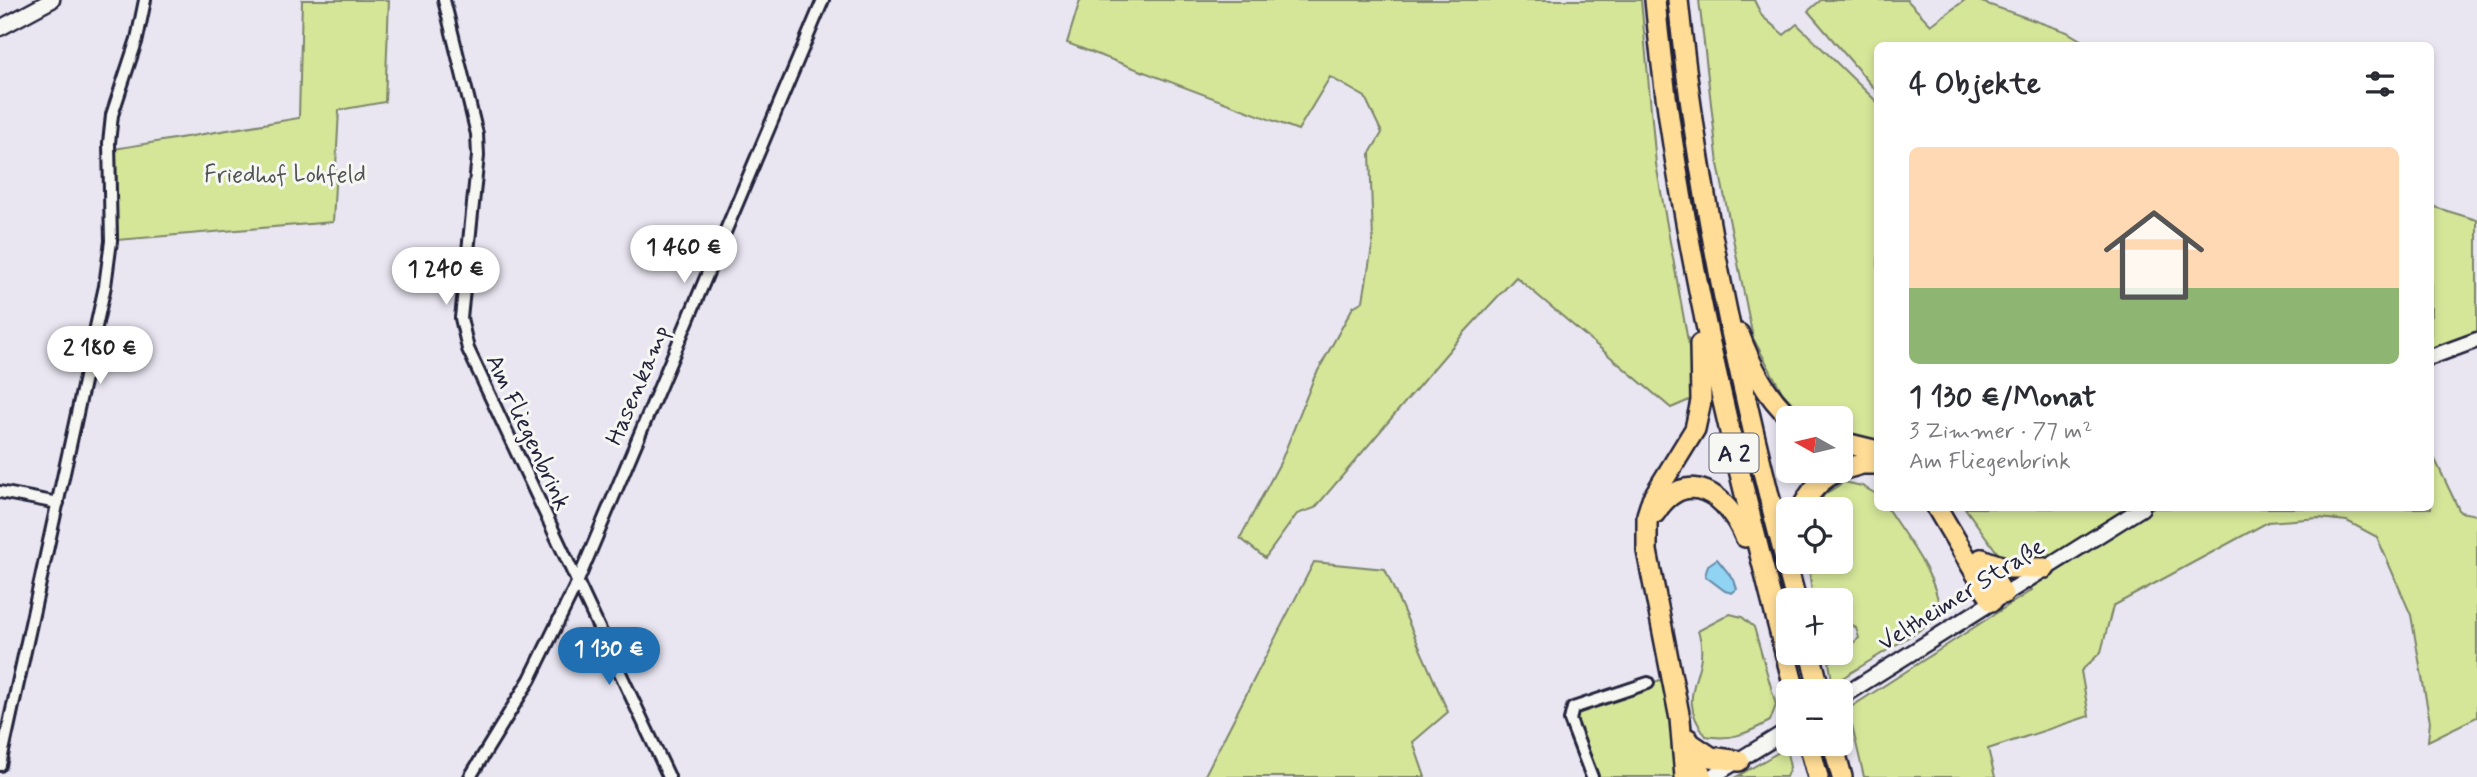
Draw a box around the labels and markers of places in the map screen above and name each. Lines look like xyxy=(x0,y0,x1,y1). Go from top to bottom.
pin: 1 460 € xyxy=(619,226,749,285)
pin: 1 240 € xyxy=(381,247,511,307)
pin: 2 180 € xyxy=(35,326,165,386)
pin: 1 130 € xyxy=(544,628,674,687)

